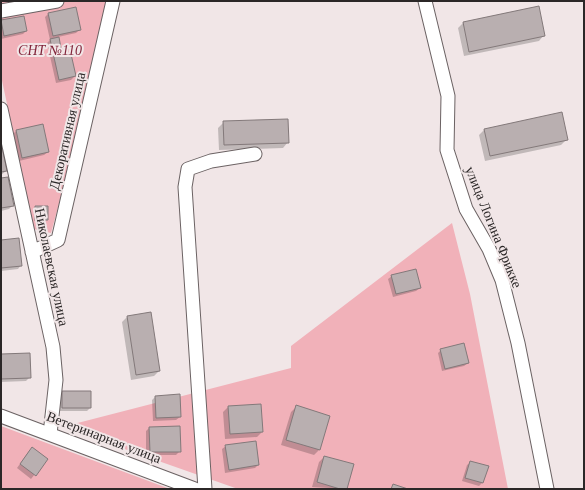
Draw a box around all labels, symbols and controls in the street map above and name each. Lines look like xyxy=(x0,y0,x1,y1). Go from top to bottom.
park label: СНТ №110 xyxy=(18,43,82,58)
street label: Декоративная улица xyxy=(47,70,89,191)
street label: улица Логина Фрикке xyxy=(462,164,525,290)
street label: Николаевская улица xyxy=(32,207,71,328)
street label: Ветеринарная улица xyxy=(45,409,164,466)

